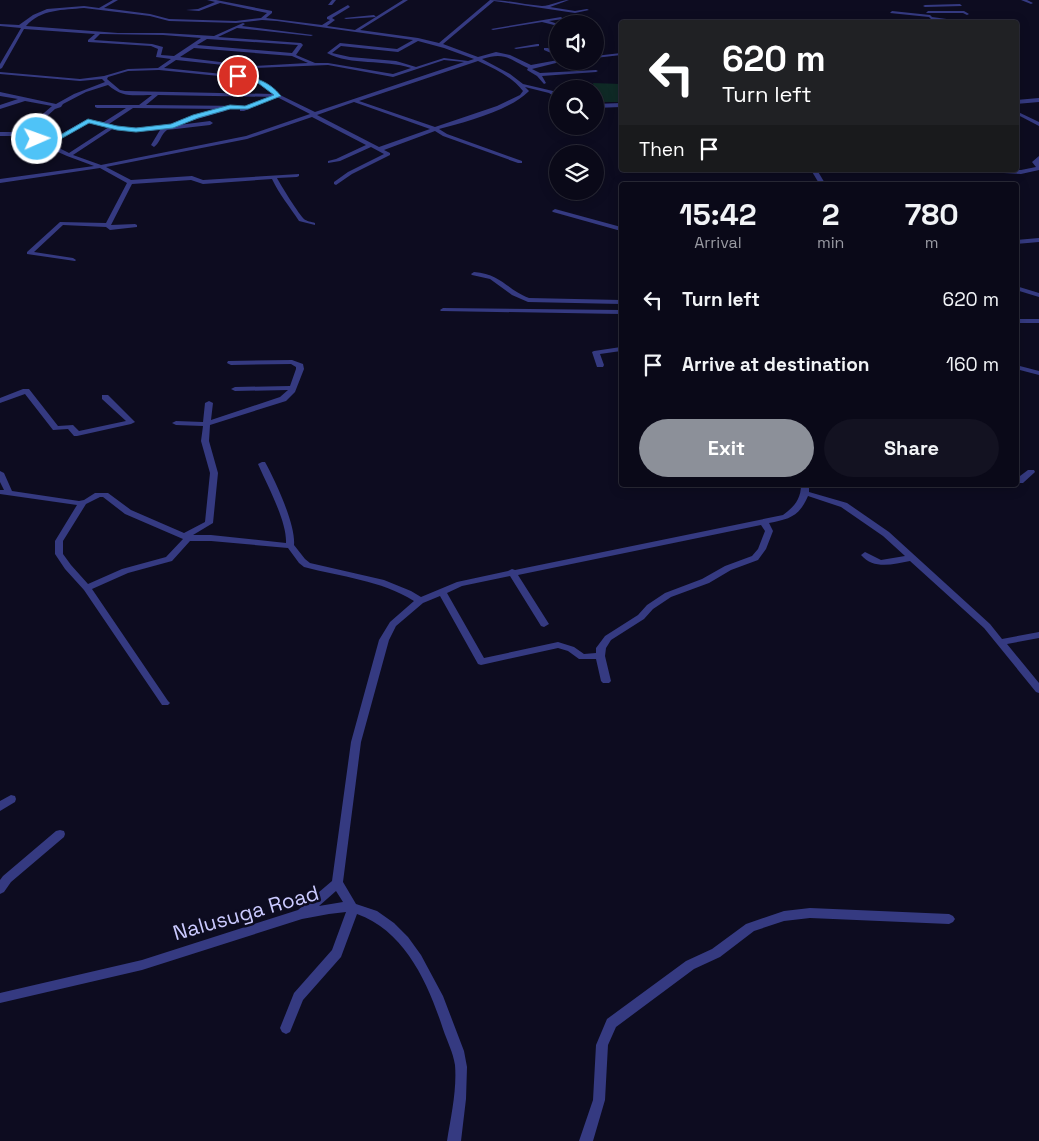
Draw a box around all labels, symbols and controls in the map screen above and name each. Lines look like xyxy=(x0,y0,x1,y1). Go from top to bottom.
map controls xyxy=(549,15,604,200)
button: sound xyxy=(549,15,604,70)
text: 620 m xyxy=(722,37,826,81)
icon: left xyxy=(639,40,704,105)
pin xyxy=(217,55,259,97)
icon: arrive xyxy=(224,62,252,90)
button: search xyxy=(549,80,604,135)
text: Turn left xyxy=(722,80,812,108)
position arrow xyxy=(10,112,62,164)
icon: arrive xyxy=(695,135,723,163)
text: Then xyxy=(639,137,685,162)
button: layers xyxy=(549,145,604,200)
text: 15:42 xyxy=(679,195,757,234)
text: 2 xyxy=(822,195,840,234)
text: 780 xyxy=(905,195,959,234)
text: Arrival xyxy=(694,232,742,253)
text: min xyxy=(817,232,844,253)
text: m xyxy=(925,232,939,253)
icon: left xyxy=(639,286,667,314)
text: Turn left xyxy=(682,287,760,312)
text: 620 m xyxy=(943,287,999,312)
icon: arrive xyxy=(639,351,667,379)
text: Arrive at destination xyxy=(682,352,870,377)
text: 160 m xyxy=(946,352,999,377)
button: Exit xyxy=(639,419,814,477)
button: Share xyxy=(824,419,999,477)
street label: Nalusuga Road xyxy=(170,879,322,946)

